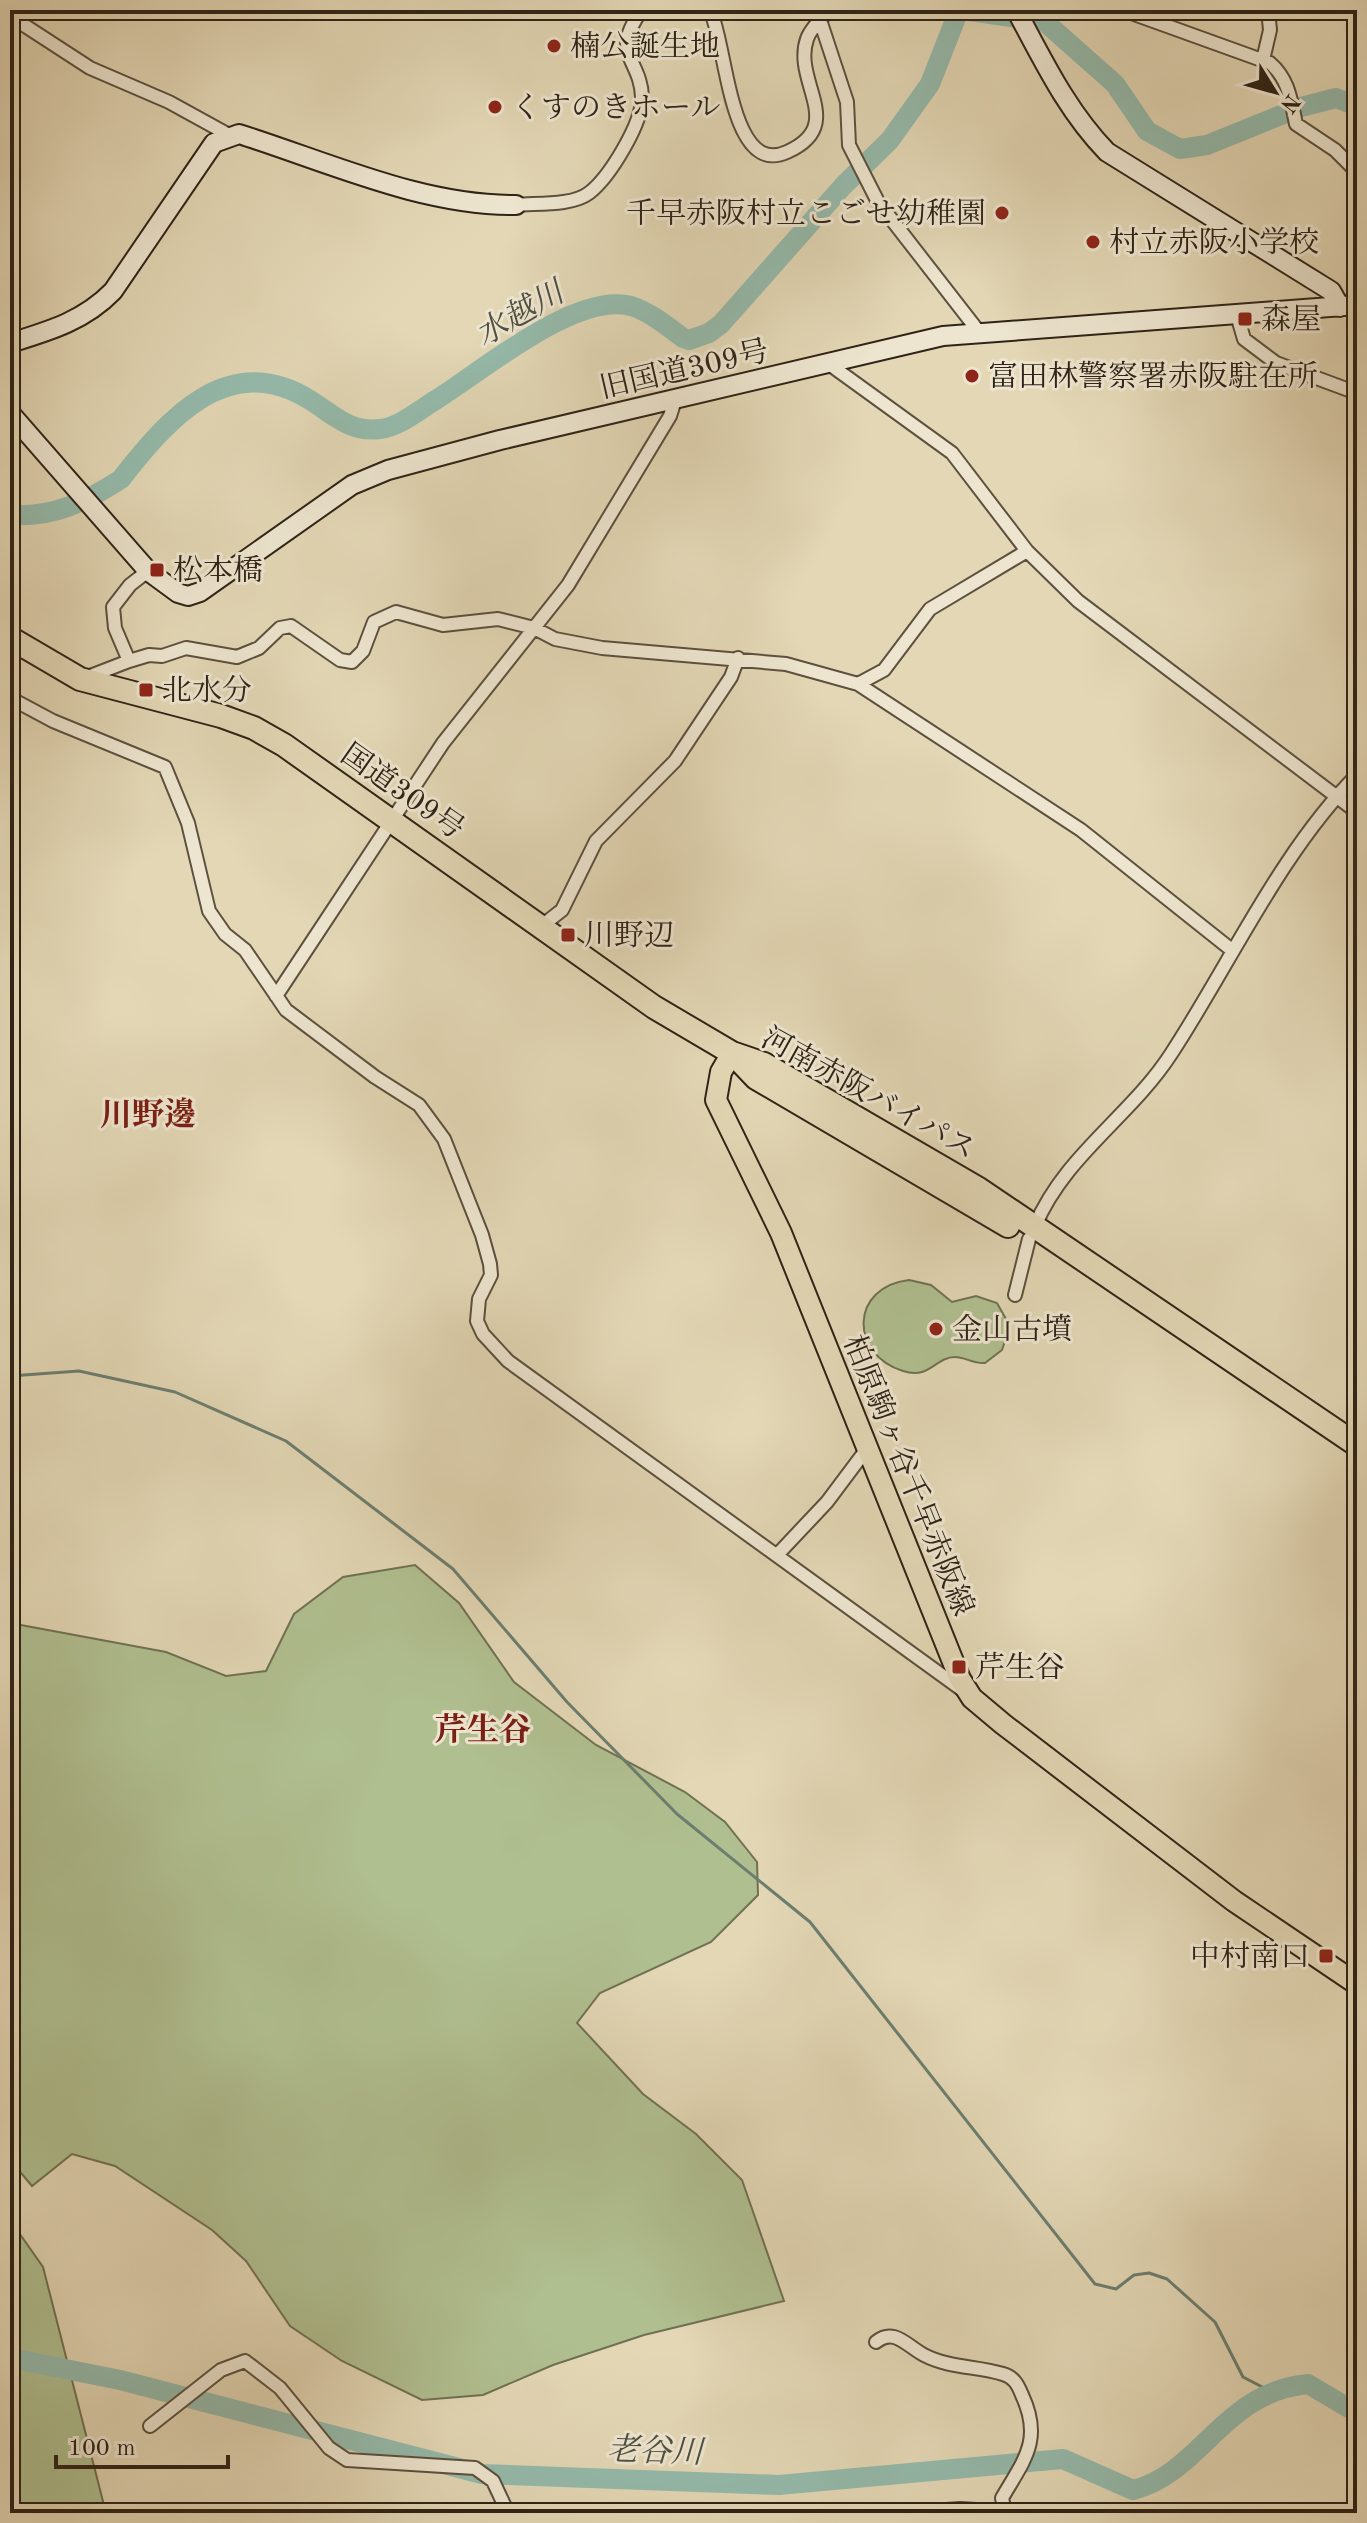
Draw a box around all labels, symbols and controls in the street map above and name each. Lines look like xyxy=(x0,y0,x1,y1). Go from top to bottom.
place label: 楠公誕生地 xyxy=(570,30,720,63)
marker: 楠公誕生地 xyxy=(545,37,563,55)
north arrow xyxy=(1235,52,1315,132)
text: N xyxy=(1275,89,1303,116)
place label: くすのきホール xyxy=(511,93,720,124)
marker: くすのきホール xyxy=(486,98,504,116)
place label: 千早赤阪村立こごせ幼稚園 xyxy=(626,197,986,230)
marker: 千早赤阪村立こごせ幼稚園 xyxy=(993,204,1011,222)
place label: 村立赤阪小学校 xyxy=(1109,226,1319,259)
marker: 村立赤阪小学校 xyxy=(1084,233,1102,251)
water label: 水越川 xyxy=(469,274,573,353)
place label: 森屋 xyxy=(1261,303,1321,336)
marker: 森屋 xyxy=(1236,310,1254,328)
street label: 旧国道309号 xyxy=(597,334,772,405)
place label: 富田林警察署赤阪駐在所 xyxy=(988,360,1318,393)
marker: 富田林警察署赤阪駐在所 xyxy=(963,367,981,385)
place label: 松本橋 xyxy=(173,554,263,587)
marker: 松本橋 xyxy=(148,561,166,579)
place label: 北水分 xyxy=(162,674,252,707)
marker: 北水分 xyxy=(137,681,155,699)
street label: 国道309号 xyxy=(335,737,470,846)
place label: 川野辺 xyxy=(584,920,674,952)
marker: 川野辺 xyxy=(559,926,577,944)
street label: 河南赤阪バイパス xyxy=(756,1021,981,1166)
district label: 川野邊 xyxy=(100,1097,196,1133)
place label: 金山古墳 xyxy=(952,1313,1072,1346)
marker: 金山古墳 xyxy=(927,1320,945,1338)
street label: 柏原駒ヶ谷千早赤阪線 xyxy=(837,1330,980,1620)
place label: 芹生谷 xyxy=(975,1651,1065,1684)
marker: 芹生谷 xyxy=(950,1658,968,1676)
district label: 芹生谷 xyxy=(435,1712,531,1748)
place label: 中村南口 xyxy=(1190,1940,1310,1973)
marker: 中村南口 xyxy=(1317,1947,1335,1965)
scale bar xyxy=(56,2419,228,2469)
water label: 老谷川 xyxy=(606,2432,707,2471)
text: 100 m xyxy=(68,2437,136,2461)

